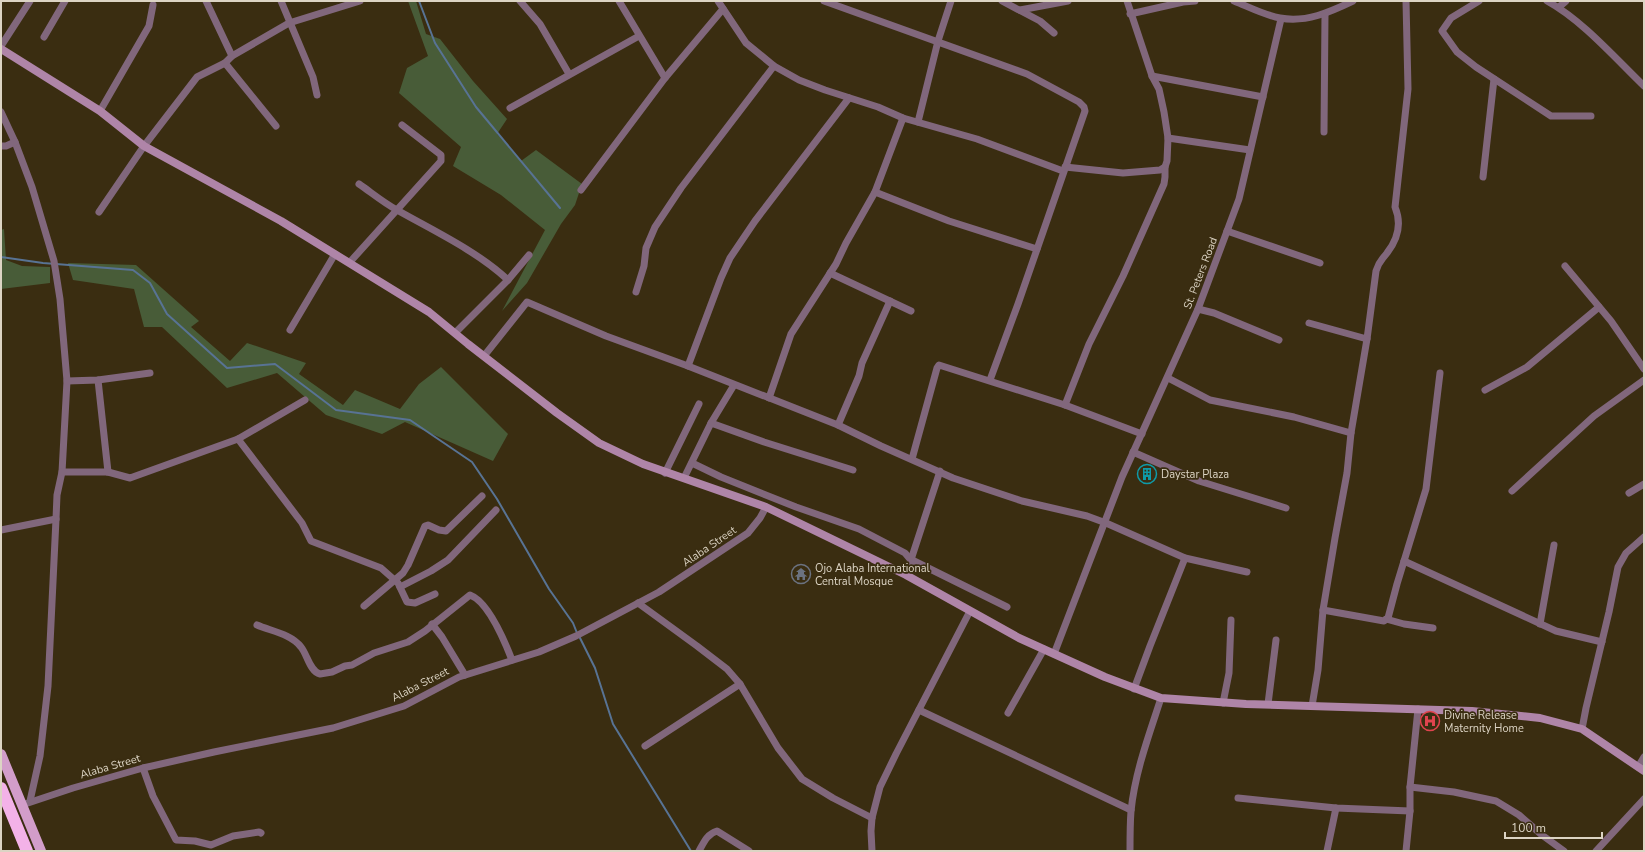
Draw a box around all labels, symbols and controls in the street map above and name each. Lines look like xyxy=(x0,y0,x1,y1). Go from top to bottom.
street label: St. Peters Road xyxy=(1180,235,1221,311)
building icon: Daystar Plaza xyxy=(1136,463,1158,485)
place label: Daystar Plaza xyxy=(1161,467,1229,482)
street label: Alaba Street xyxy=(679,523,739,570)
place label: Ojo Alaba International Central Mosque xyxy=(815,561,930,589)
temple icon: Ojo Alaba International Central Mosque xyxy=(790,563,812,585)
street label: Alaba Street xyxy=(389,664,451,705)
place label: Divine Release Maternity Home xyxy=(1444,708,1524,736)
hospital icon: Divine Release Maternity Home xyxy=(1419,710,1441,732)
street label: Alaba Street xyxy=(78,751,142,782)
scale bar xyxy=(1505,814,1602,840)
text: 100 m xyxy=(1511,820,1546,836)

